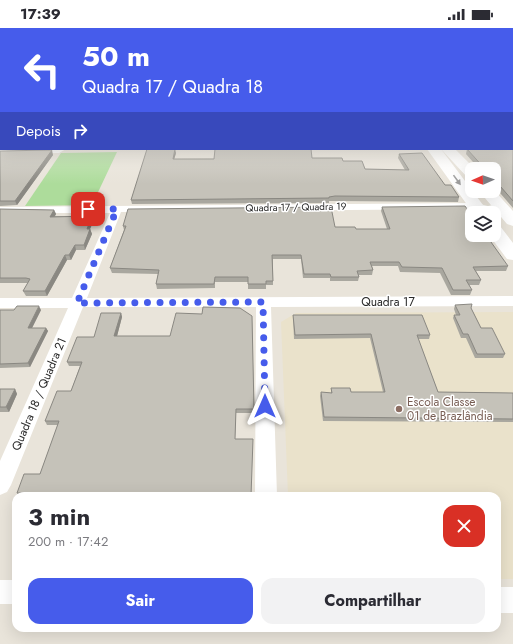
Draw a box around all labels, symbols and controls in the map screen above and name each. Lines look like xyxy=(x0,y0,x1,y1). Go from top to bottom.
text: 17:39 xyxy=(20,3,61,25)
text: 50 m xyxy=(82,36,150,77)
icon: left xyxy=(16,44,68,96)
text: Quadra 17 / Quadra 18 xyxy=(82,74,263,100)
text: Depois xyxy=(16,120,61,142)
icon: right xyxy=(69,120,91,142)
north arrow xyxy=(465,162,501,198)
map controls xyxy=(465,162,501,242)
one-way arrow xyxy=(453,175,461,186)
pin xyxy=(71,192,105,226)
icon: arrive xyxy=(77,198,99,220)
street label: Quadra 17 / Quadra 19 xyxy=(245,199,347,215)
button: layers xyxy=(465,206,501,242)
street label: Quadra 17 xyxy=(361,293,415,311)
street label: Quadra 18 / Quadra 21 xyxy=(7,335,71,453)
position arrow xyxy=(244,385,286,427)
place label: Escola Classe 01 de Brazlândia xyxy=(407,393,493,425)
marker: Escola Classe 01 de Brazlândia xyxy=(394,404,404,414)
text: 3 min xyxy=(28,499,90,534)
button: close xyxy=(443,505,485,547)
text: 200 m · 17:42 xyxy=(28,532,108,551)
button: Sair xyxy=(28,578,253,624)
button: Compartilhar xyxy=(261,578,485,624)

